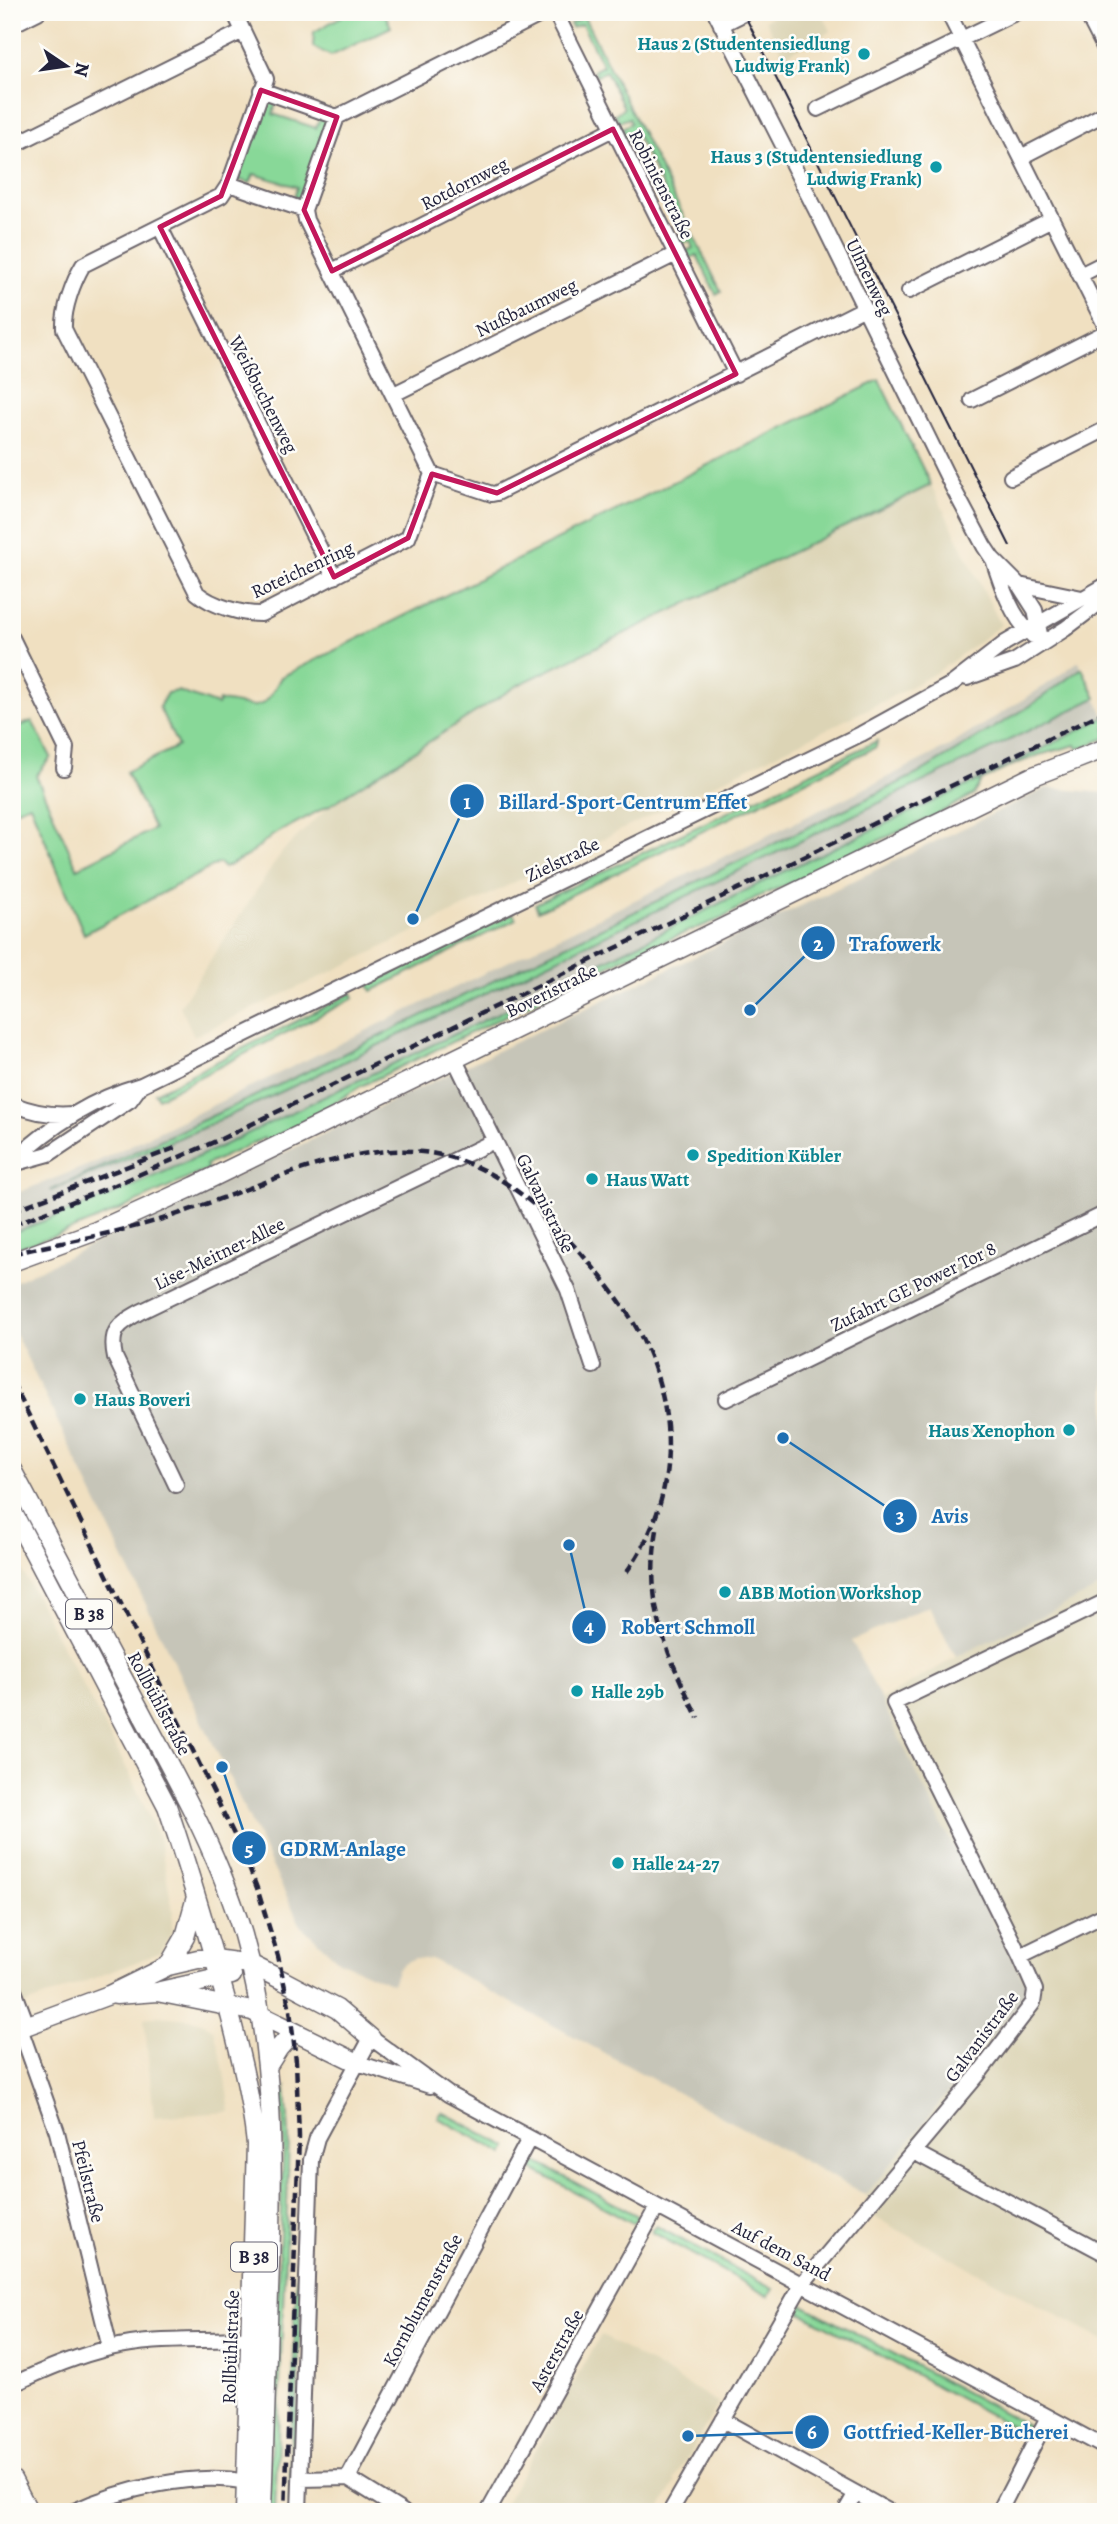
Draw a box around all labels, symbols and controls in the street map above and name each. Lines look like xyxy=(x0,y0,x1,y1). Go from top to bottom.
place label: Haus 2 (Studentensiedlung Ludwig Frank) xyxy=(637,31,850,79)
north arrow xyxy=(32,32,102,102)
marker: Haus 2 (Studentensiedlung Ludwig Frank) xyxy=(856,46,872,62)
text: N xyxy=(67,60,96,79)
street label: Robinienstraße xyxy=(622,125,700,244)
place label: Haus 3 (Studentensiedlung Ludwig Frank) xyxy=(710,144,922,192)
street label: Rotdornweg xyxy=(416,151,513,217)
marker: Haus 3 (Studentensiedlung Ludwig Frank) xyxy=(928,159,944,175)
street label: Ulmenweg xyxy=(839,234,899,321)
street label: Nußbaumweg xyxy=(471,272,582,344)
street label: Weißbuchenweg xyxy=(222,330,304,458)
street label: Roteichenring xyxy=(247,535,358,605)
callout: Billard-Sport-Centrum Effet xyxy=(449,780,761,822)
text: 1 xyxy=(463,788,471,816)
text: Billard-Sport-Centrum Effet xyxy=(498,788,748,816)
street label: Zielstraße xyxy=(521,831,604,889)
callout: Trafowerk xyxy=(800,922,955,964)
text: 2 xyxy=(813,930,823,958)
text: Trafowerk xyxy=(849,930,941,958)
street label: Boveristraße xyxy=(501,957,602,1024)
place label: Spedition Kübler xyxy=(707,1143,842,1169)
marker: Spedition Kübler xyxy=(685,1147,701,1163)
street label: Galvanistraße xyxy=(510,1149,581,1258)
place label: Haus Watt xyxy=(606,1167,690,1193)
marker: Haus Watt xyxy=(584,1171,600,1187)
street label: Lise-Meitner-Allee xyxy=(150,1211,289,1297)
street label: Zufahrt GE Power Tor 8 xyxy=(826,1235,1001,1338)
place label: Haus Boveri xyxy=(94,1387,191,1413)
marker: Haus Boveri xyxy=(72,1391,88,1407)
place label: Haus Xenophon xyxy=(928,1418,1055,1444)
marker: Haus Xenophon xyxy=(1061,1422,1077,1438)
callout: Avis xyxy=(882,1495,982,1537)
text: 3 xyxy=(895,1502,905,1530)
text: Avis xyxy=(930,1502,969,1530)
place label: ABB Motion Workshop xyxy=(738,1580,921,1606)
marker: ABB Motion Workshop xyxy=(717,1584,733,1600)
road number: B 38 xyxy=(66,1600,112,1629)
callout: Robert Schmoll xyxy=(572,1606,769,1648)
text: 4 xyxy=(584,1613,594,1641)
text: Robert Schmoll xyxy=(621,1613,756,1641)
street label: Rollbühlstraße xyxy=(121,1647,197,1760)
place label: Halle 29b xyxy=(591,1679,664,1705)
marker: Halle 29b xyxy=(569,1683,585,1699)
callout: GDRM-Anlage xyxy=(231,1827,420,1869)
text: 5 xyxy=(245,1835,254,1863)
text: GDRM-Anlage xyxy=(280,1835,406,1863)
place label: Halle 24-27 xyxy=(632,1851,720,1877)
marker: Halle 24-27 xyxy=(610,1855,626,1871)
street label: Galvanistraße xyxy=(939,1986,1025,2088)
street label: Pfeilstraße xyxy=(65,2137,111,2225)
street label: Auf dem Sand xyxy=(727,2213,836,2288)
street label: Kornblumenstraße xyxy=(377,2229,469,2372)
road number: B 38 xyxy=(231,2242,277,2272)
street label: Rollbühlstraße xyxy=(216,2290,246,2404)
street label: Asterstraße xyxy=(523,2305,590,2397)
callout: Gottfried-Keller-Bücherei xyxy=(794,2411,1083,2453)
text: 6 xyxy=(807,2418,817,2446)
text: Gottfried-Keller-Bücherei xyxy=(843,2418,1069,2446)

